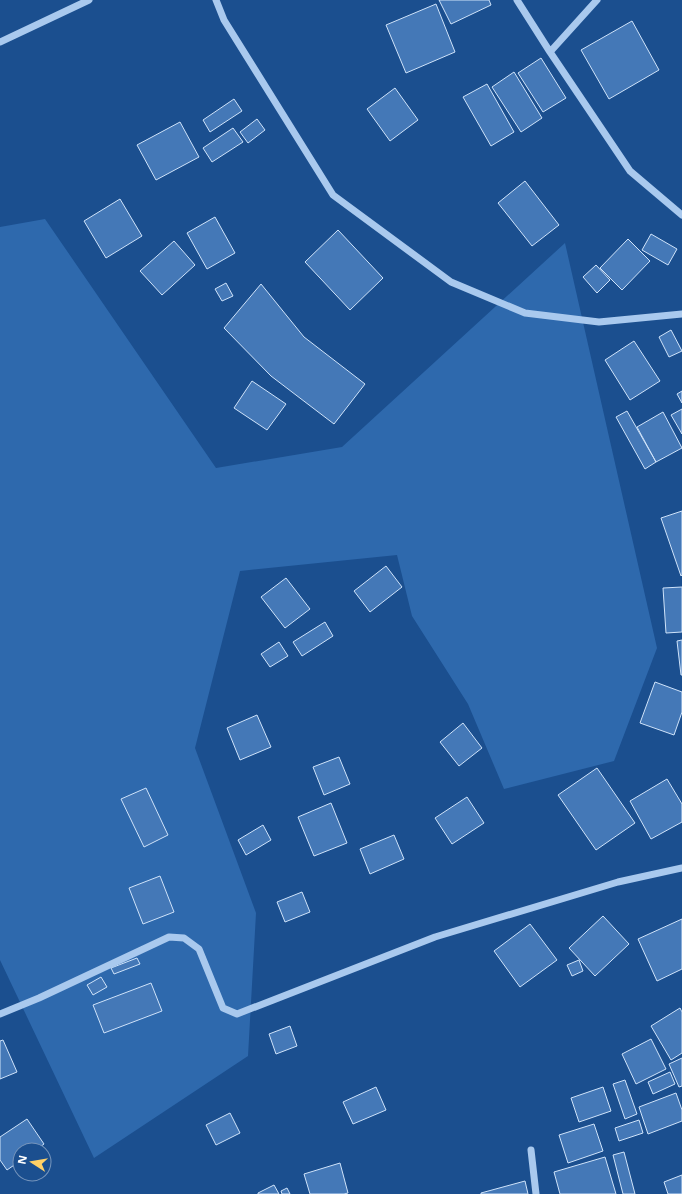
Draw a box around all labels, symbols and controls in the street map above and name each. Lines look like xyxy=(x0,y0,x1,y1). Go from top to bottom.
north arrow xyxy=(12,1142,52,1182)
text: N xyxy=(13,1154,30,1166)

